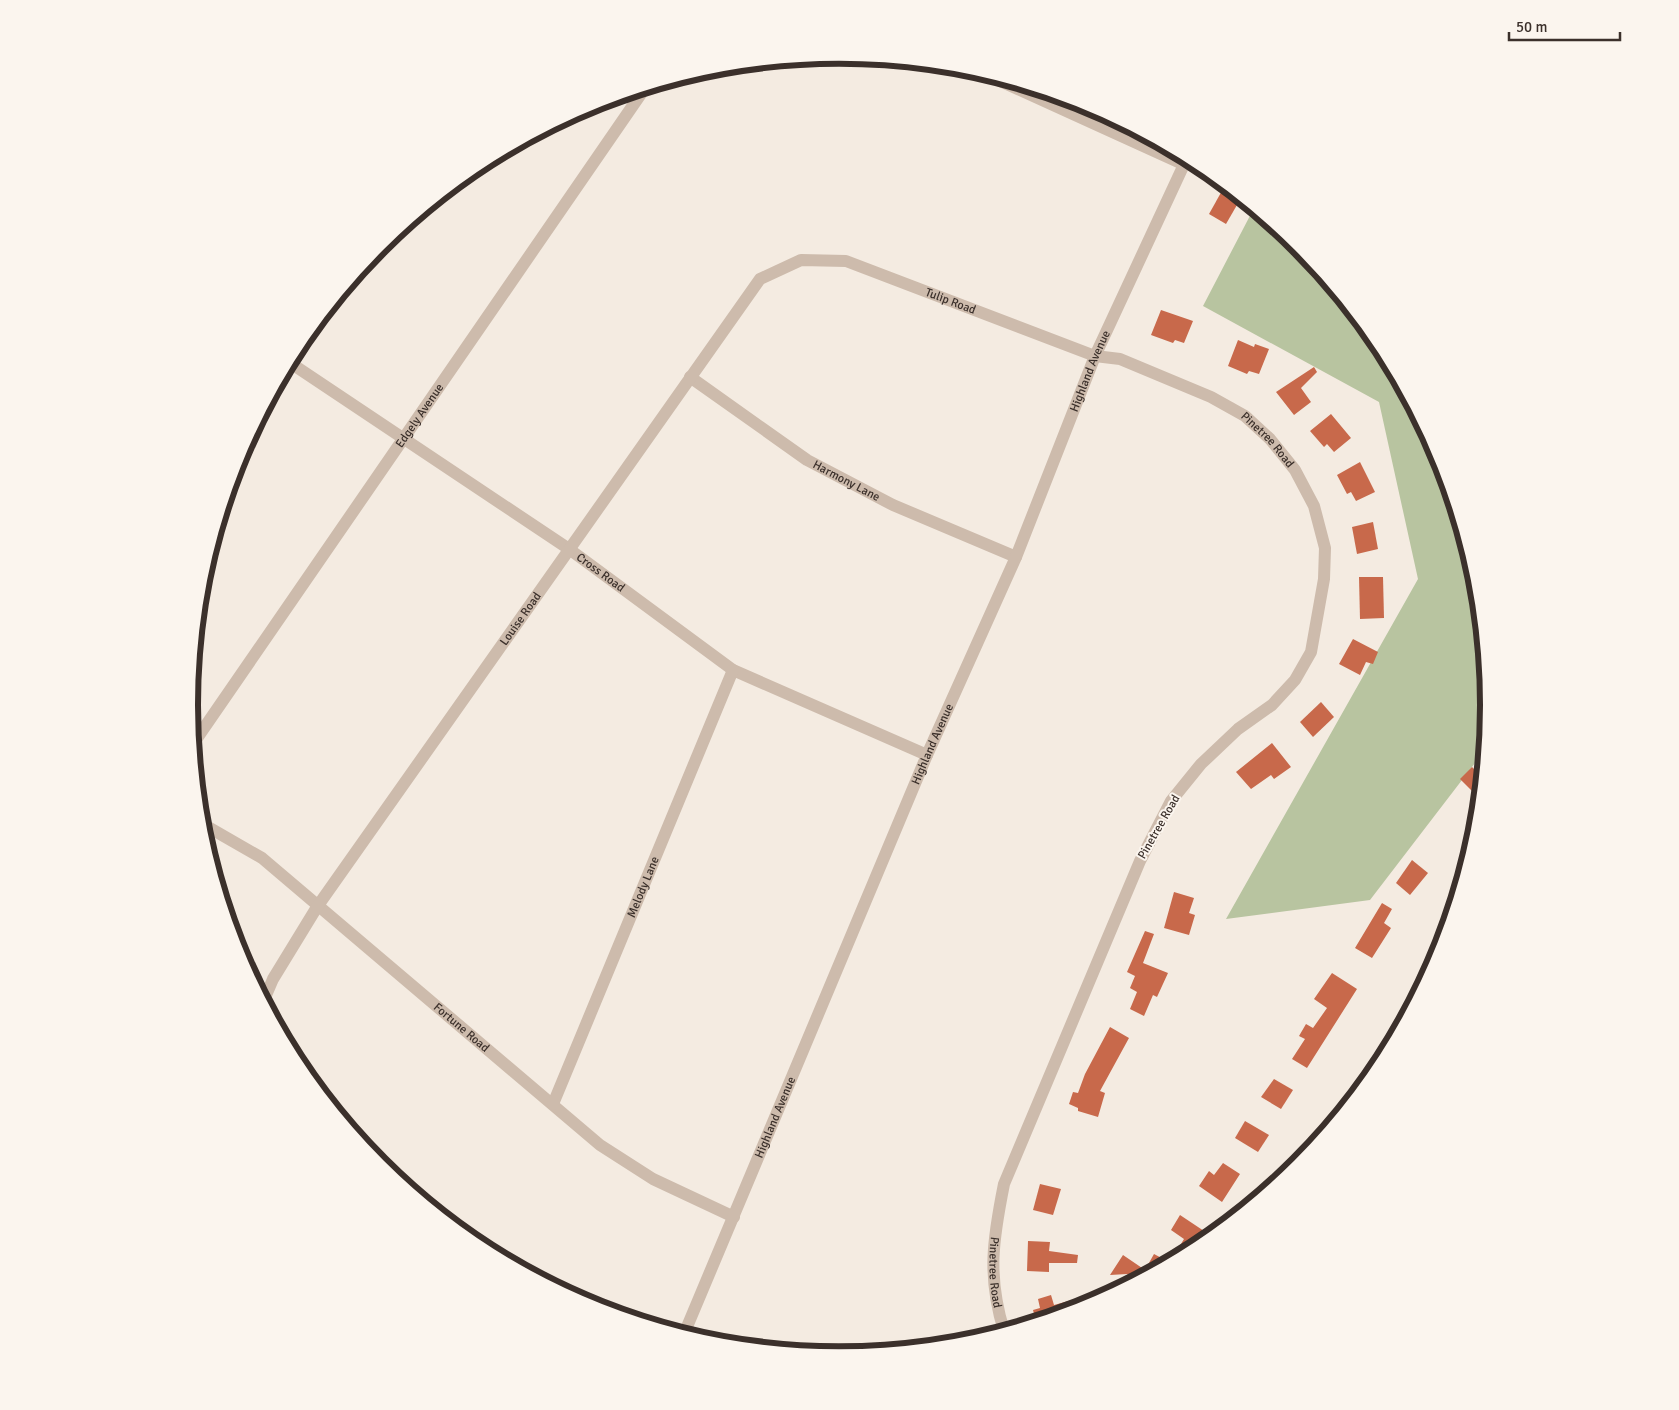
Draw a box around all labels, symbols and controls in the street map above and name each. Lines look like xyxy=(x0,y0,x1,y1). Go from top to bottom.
scale bar xyxy=(1509,10,1620,42)
text: 50 m xyxy=(1516,18,1547,36)
street label: Tulip Road xyxy=(923,284,978,317)
street label: Highland Avenue xyxy=(1066,328,1113,414)
street label: Edgely Avenue xyxy=(392,380,447,450)
street label: Pinetree Road xyxy=(1238,408,1298,471)
street label: Harmony Lane xyxy=(810,457,883,504)
street label: Cross Road xyxy=(573,549,628,595)
street label: Louise Road xyxy=(496,589,544,648)
street label: Highland Avenue xyxy=(908,701,957,787)
street label: Pinetree Road xyxy=(1135,792,1183,862)
street label: Melody Lane xyxy=(624,854,662,920)
street label: Fortune Road xyxy=(430,999,492,1055)
street label: Highland Avenue xyxy=(751,1074,799,1160)
street label: Pinetree Road xyxy=(986,1236,1005,1309)

